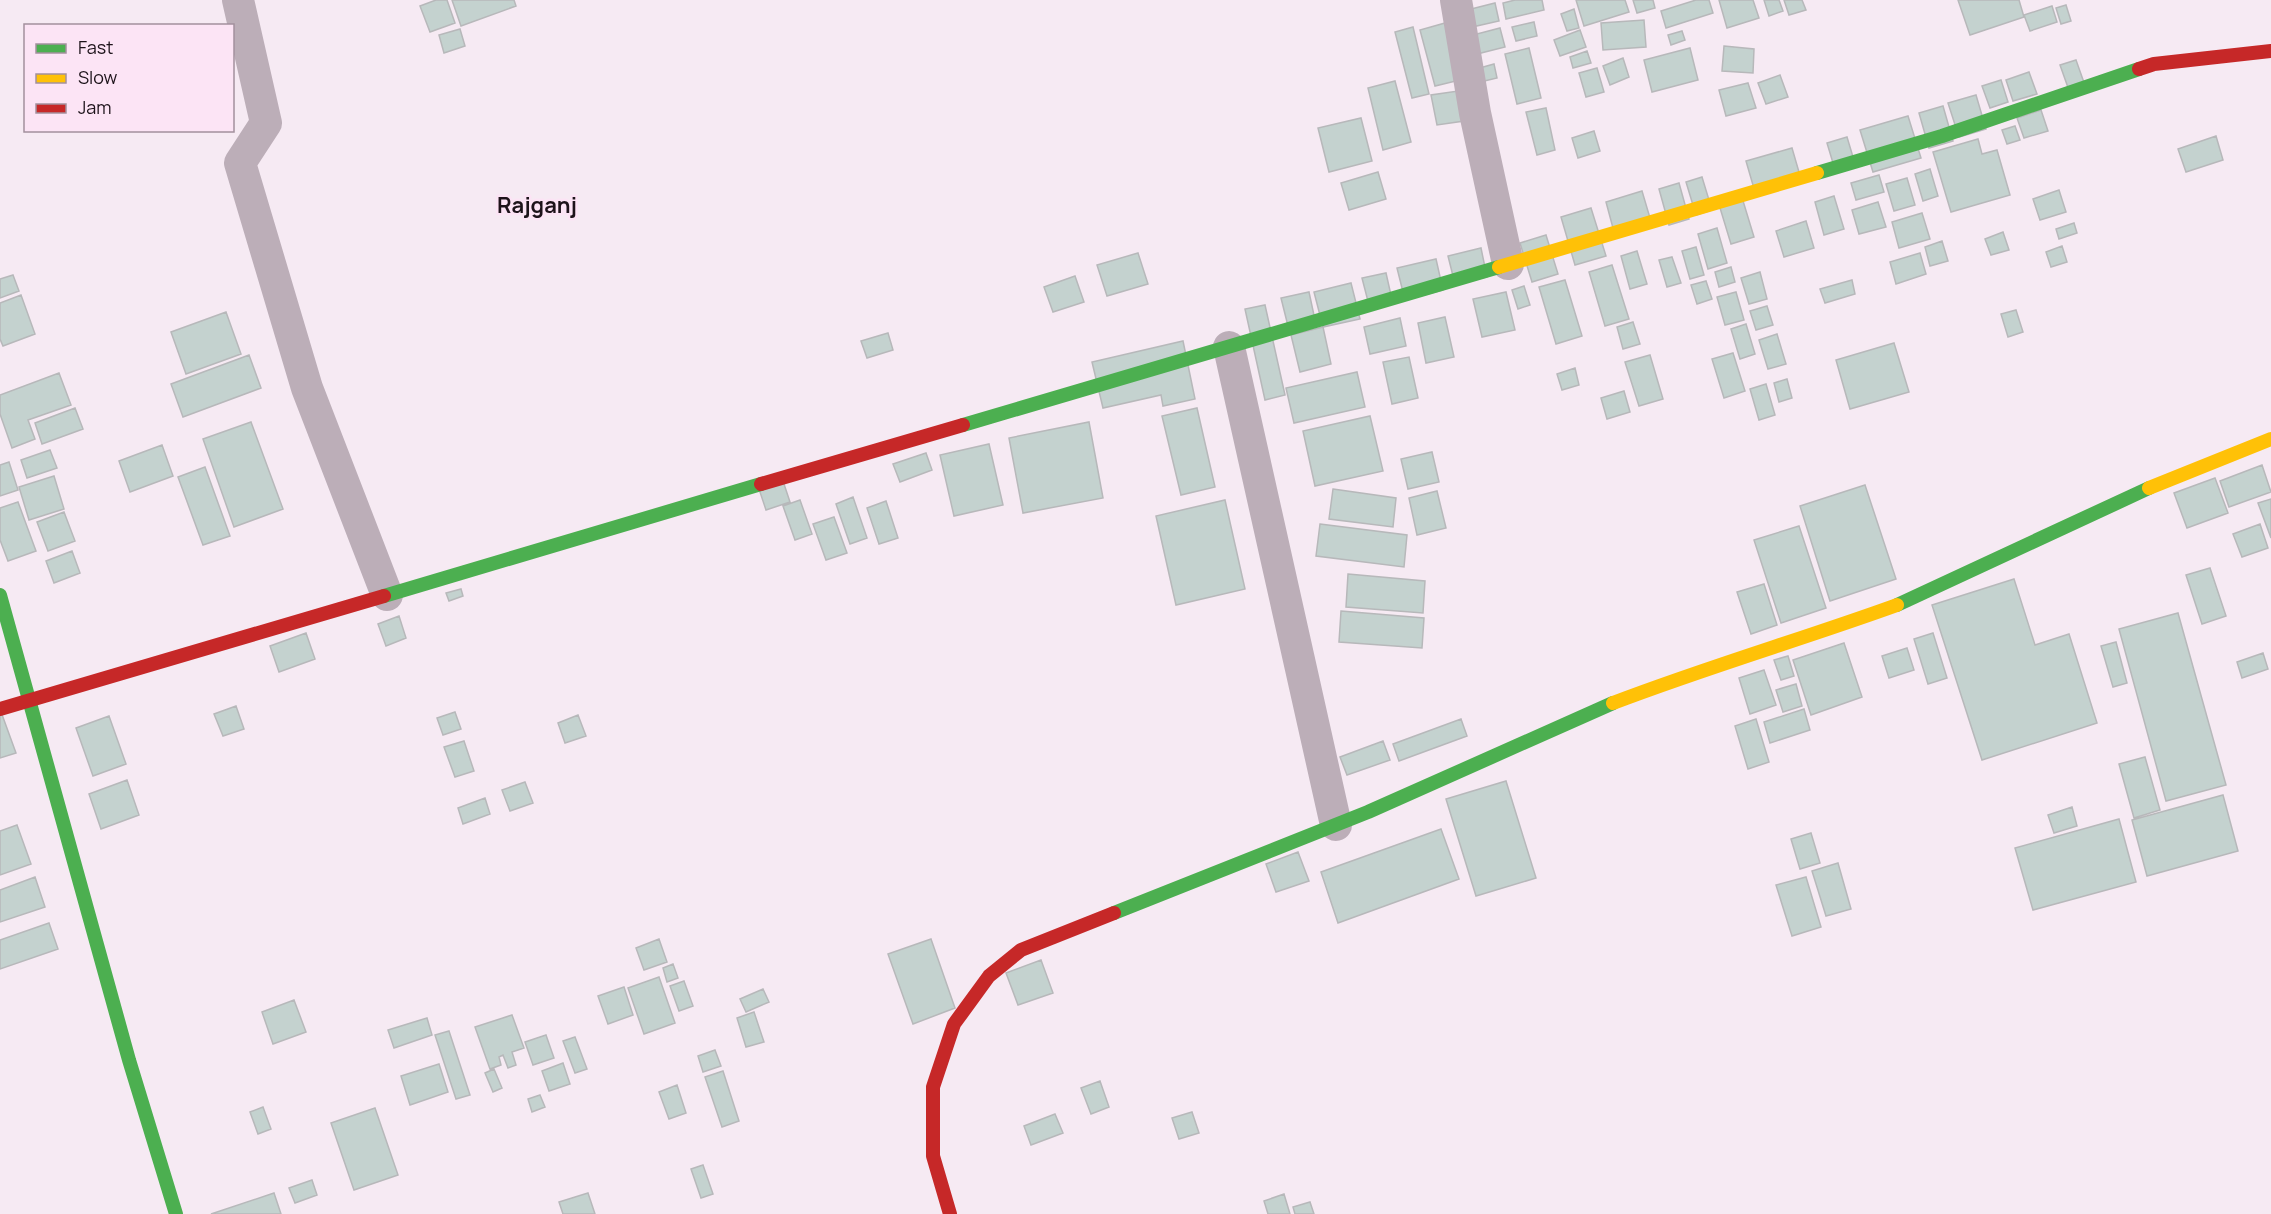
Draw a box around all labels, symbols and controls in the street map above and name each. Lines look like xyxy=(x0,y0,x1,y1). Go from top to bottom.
legend xyxy=(24,24,234,132)
text: Fast xyxy=(78,35,113,59)
text: Slow xyxy=(78,65,118,89)
text: Jam xyxy=(78,95,112,119)
district label: Rajganj xyxy=(497,190,577,220)

